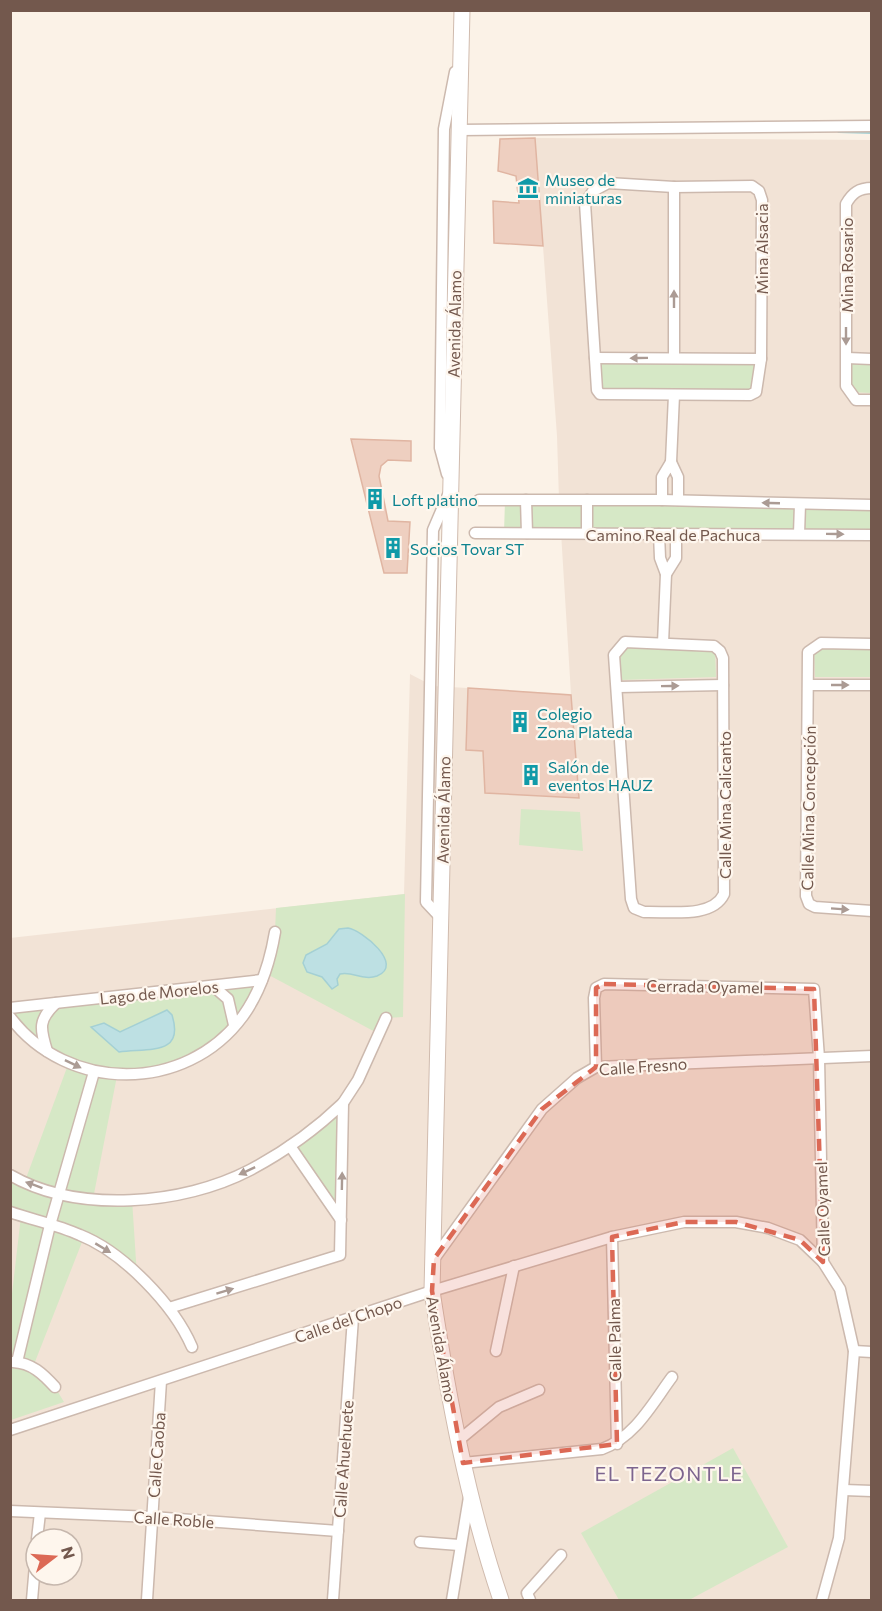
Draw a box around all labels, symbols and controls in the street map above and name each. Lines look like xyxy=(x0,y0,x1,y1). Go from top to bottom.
place label: Museo de miniaturas xyxy=(545,170,622,207)
museum icon: Museo de miniaturas xyxy=(516,176,540,200)
street label: Mina Alsacia xyxy=(752,203,771,295)
street label: Mina Rosario xyxy=(837,217,856,313)
street label: Avenida Álamo xyxy=(444,270,464,378)
one-way arrow xyxy=(669,289,679,308)
one-way arrow xyxy=(841,326,851,345)
one-way arrow xyxy=(630,353,649,363)
building icon: Loft platino xyxy=(363,487,387,511)
place label: Loft platino xyxy=(392,490,478,509)
one-way arrow xyxy=(762,498,781,508)
street label: Camino Real de Pachuca xyxy=(586,525,760,544)
one-way arrow xyxy=(825,530,844,539)
building icon: Socios Tovar ST xyxy=(381,536,405,560)
place label: Socios Tovar ST xyxy=(410,539,524,558)
one-way arrow xyxy=(831,680,850,690)
one-way arrow xyxy=(661,681,680,691)
place label: Colegio Zona Plateda xyxy=(537,704,633,741)
building icon: Colegio Zona Plateda xyxy=(508,710,532,734)
street label: Calle Mina Concepción xyxy=(797,725,819,891)
street label: Calle Mina Calicanto xyxy=(715,731,734,879)
street label: Avenida Álamo xyxy=(433,756,453,864)
place label: Salón de eventos HAUZ xyxy=(548,757,653,794)
building icon: Salón de eventos HAUZ xyxy=(519,763,543,787)
one-way arrow xyxy=(830,904,849,914)
street label: Cerrada Oyamel xyxy=(646,975,764,997)
street label: Lago de Morelos xyxy=(99,976,219,1008)
street label: Calle Fresno xyxy=(598,1053,688,1079)
one-way arrow xyxy=(64,1059,81,1068)
street label: Calle Oyamel xyxy=(811,1161,833,1257)
one-way arrow xyxy=(239,1166,256,1175)
one-way arrow xyxy=(337,1171,346,1190)
one-way arrow xyxy=(25,1179,43,1189)
one-way arrow xyxy=(95,1243,112,1253)
one-way arrow xyxy=(216,1286,234,1295)
street label: Calle del Chopo xyxy=(292,1292,404,1346)
street label: Avenida Álamo xyxy=(423,1294,461,1404)
street label: Calle Palma xyxy=(604,1298,624,1382)
street label: Calle Ahuehuete xyxy=(329,1400,357,1518)
street label: Calle Caoba xyxy=(144,1412,168,1498)
district label: EL TEZONTLE xyxy=(594,1461,744,1485)
street label: Calle Roble xyxy=(133,1507,215,1531)
north arrow xyxy=(24,1527,84,1587)
text: N xyxy=(58,1544,80,1561)

